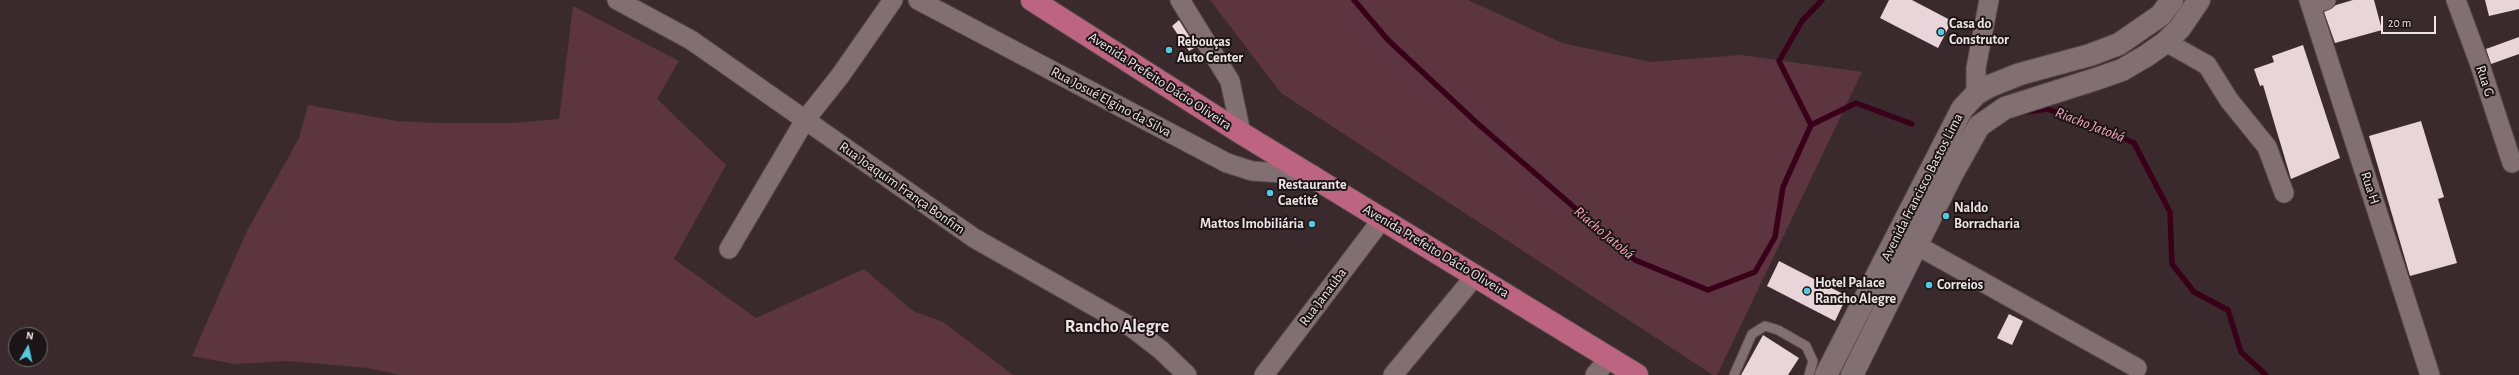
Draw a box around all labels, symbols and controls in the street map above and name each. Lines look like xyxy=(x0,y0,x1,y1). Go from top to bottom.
scale bar xyxy=(2383,8,2438,34)
place label: Casa do Construtor xyxy=(1949,16,2009,48)
text: 20 m xyxy=(2388,17,2411,29)
marker: Casa do Construtor xyxy=(1936,27,1946,37)
street label: Avenida Prefeito Dácio Oliveira xyxy=(1085,28,1235,134)
place label: Rebouças Auto Center xyxy=(1177,34,1243,66)
marker: Rebouças Auto Center xyxy=(1164,45,1174,55)
street label: Rua Josué Elgino da Silva xyxy=(1048,63,1174,141)
street label: Rua G xyxy=(2472,63,2498,99)
water label: Riacho Jatobá xyxy=(2053,103,2127,147)
street label: Avenida Francisco Bastos Lima xyxy=(1877,110,1967,264)
street label: Rua Joaquim França Bonfim xyxy=(836,138,968,238)
street label: Rua H xyxy=(2357,170,2383,206)
place label: Restaurante Caetité xyxy=(1278,177,1347,210)
marker: Restaurante Caetité xyxy=(1265,188,1275,198)
place label: Naldo Borracharia xyxy=(1954,200,2020,232)
street label: Avenida Prefeito Dácio Oliveira xyxy=(1360,201,1512,301)
water label: Riacho Jatobá xyxy=(1570,203,1638,263)
marker: Naldo Borracharia xyxy=(1941,211,1951,221)
place label: Mattos Imobiliária xyxy=(1200,216,1304,232)
marker: Mattos Imobiliária xyxy=(1307,219,1317,229)
street label: Rua Janaúba xyxy=(1296,265,1350,329)
place label: Hotel Palace Rancho Alegre xyxy=(1815,275,1896,308)
place label: Correios xyxy=(1937,277,1983,293)
marker: Correios xyxy=(1924,280,1934,290)
marker: Hotel Palace Rancho Alegre xyxy=(1802,286,1812,296)
district label: Rancho Alegre xyxy=(1065,316,1169,338)
north arrow xyxy=(8,327,48,367)
text: N xyxy=(25,330,34,342)

